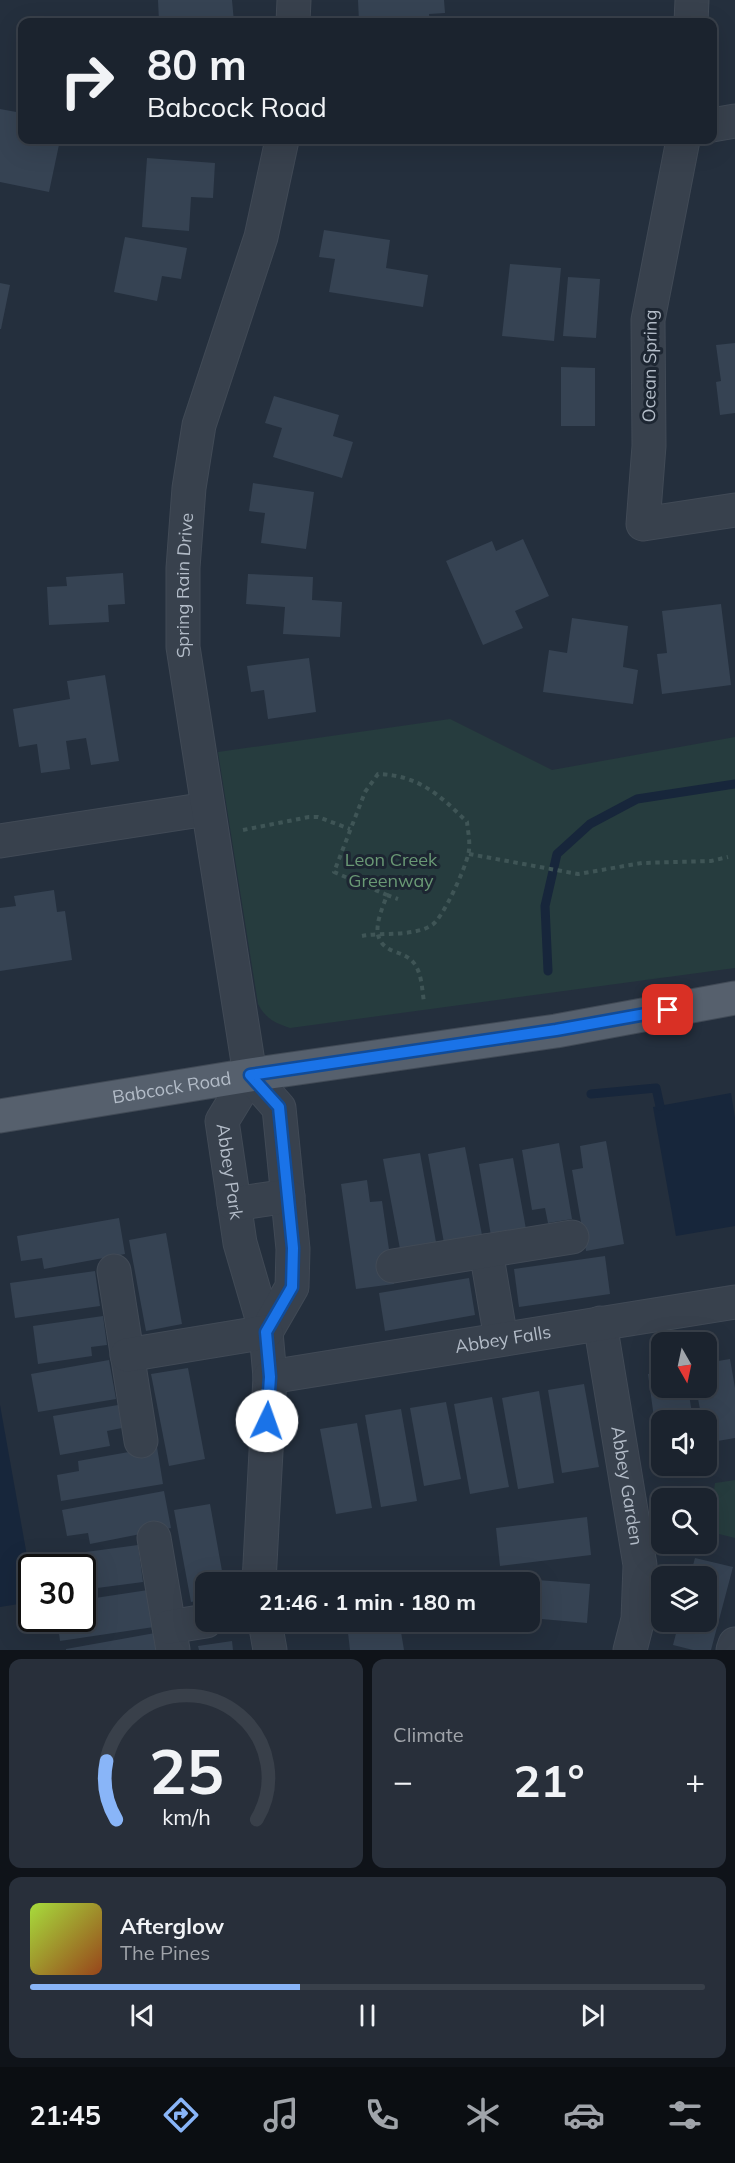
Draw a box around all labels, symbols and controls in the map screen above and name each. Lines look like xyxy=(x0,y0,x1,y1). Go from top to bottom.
text: 80 m xyxy=(147,38,247,91)
icon: right xyxy=(48,42,126,120)
text: Babcock Road xyxy=(147,90,327,124)
street label: Ocean Spring xyxy=(637,309,662,423)
street label: Spring Rain Drive xyxy=(171,512,198,660)
park label: Leon Creek Greenway xyxy=(345,848,438,892)
pin xyxy=(642,984,693,1035)
icon: arrive xyxy=(651,993,684,1026)
street label: Babcock Road xyxy=(111,1066,233,1108)
street label: Abbey Park xyxy=(212,1122,249,1222)
street label: Abbey Falls xyxy=(453,1320,553,1358)
north arrow xyxy=(651,1332,717,1398)
map controls xyxy=(651,1332,717,1632)
position arrow xyxy=(235,1389,299,1453)
button: sound xyxy=(651,1410,717,1476)
street label: Abbey Garden xyxy=(606,1424,649,1547)
button: search xyxy=(651,1488,717,1554)
speed limit sign: 30 xyxy=(18,1554,96,1632)
button: layers xyxy=(651,1566,717,1632)
text: 21:46 · 1 min · 180 m xyxy=(259,1588,476,1616)
text: Climate xyxy=(393,1722,464,1747)
text: 25 xyxy=(149,1731,223,1810)
text: 21° xyxy=(513,1752,585,1808)
text: − xyxy=(393,1760,413,1801)
text: + xyxy=(685,1760,705,1801)
text: km/h xyxy=(162,1804,210,1831)
text: Afterglow xyxy=(120,1912,224,1940)
text: The Pines xyxy=(120,1940,210,1965)
icon: previous xyxy=(126,1999,159,2032)
icon: pause xyxy=(351,1999,384,2032)
icon: next xyxy=(576,1999,609,2032)
icon: directions xyxy=(160,2094,202,2136)
icon: music xyxy=(260,2094,302,2136)
icon: phone xyxy=(361,2094,403,2136)
icon: climate xyxy=(462,2094,504,2136)
icon: car xyxy=(563,2094,605,2136)
icon: filters xyxy=(664,2094,706,2136)
text: 21:45 xyxy=(29,2098,101,2132)

